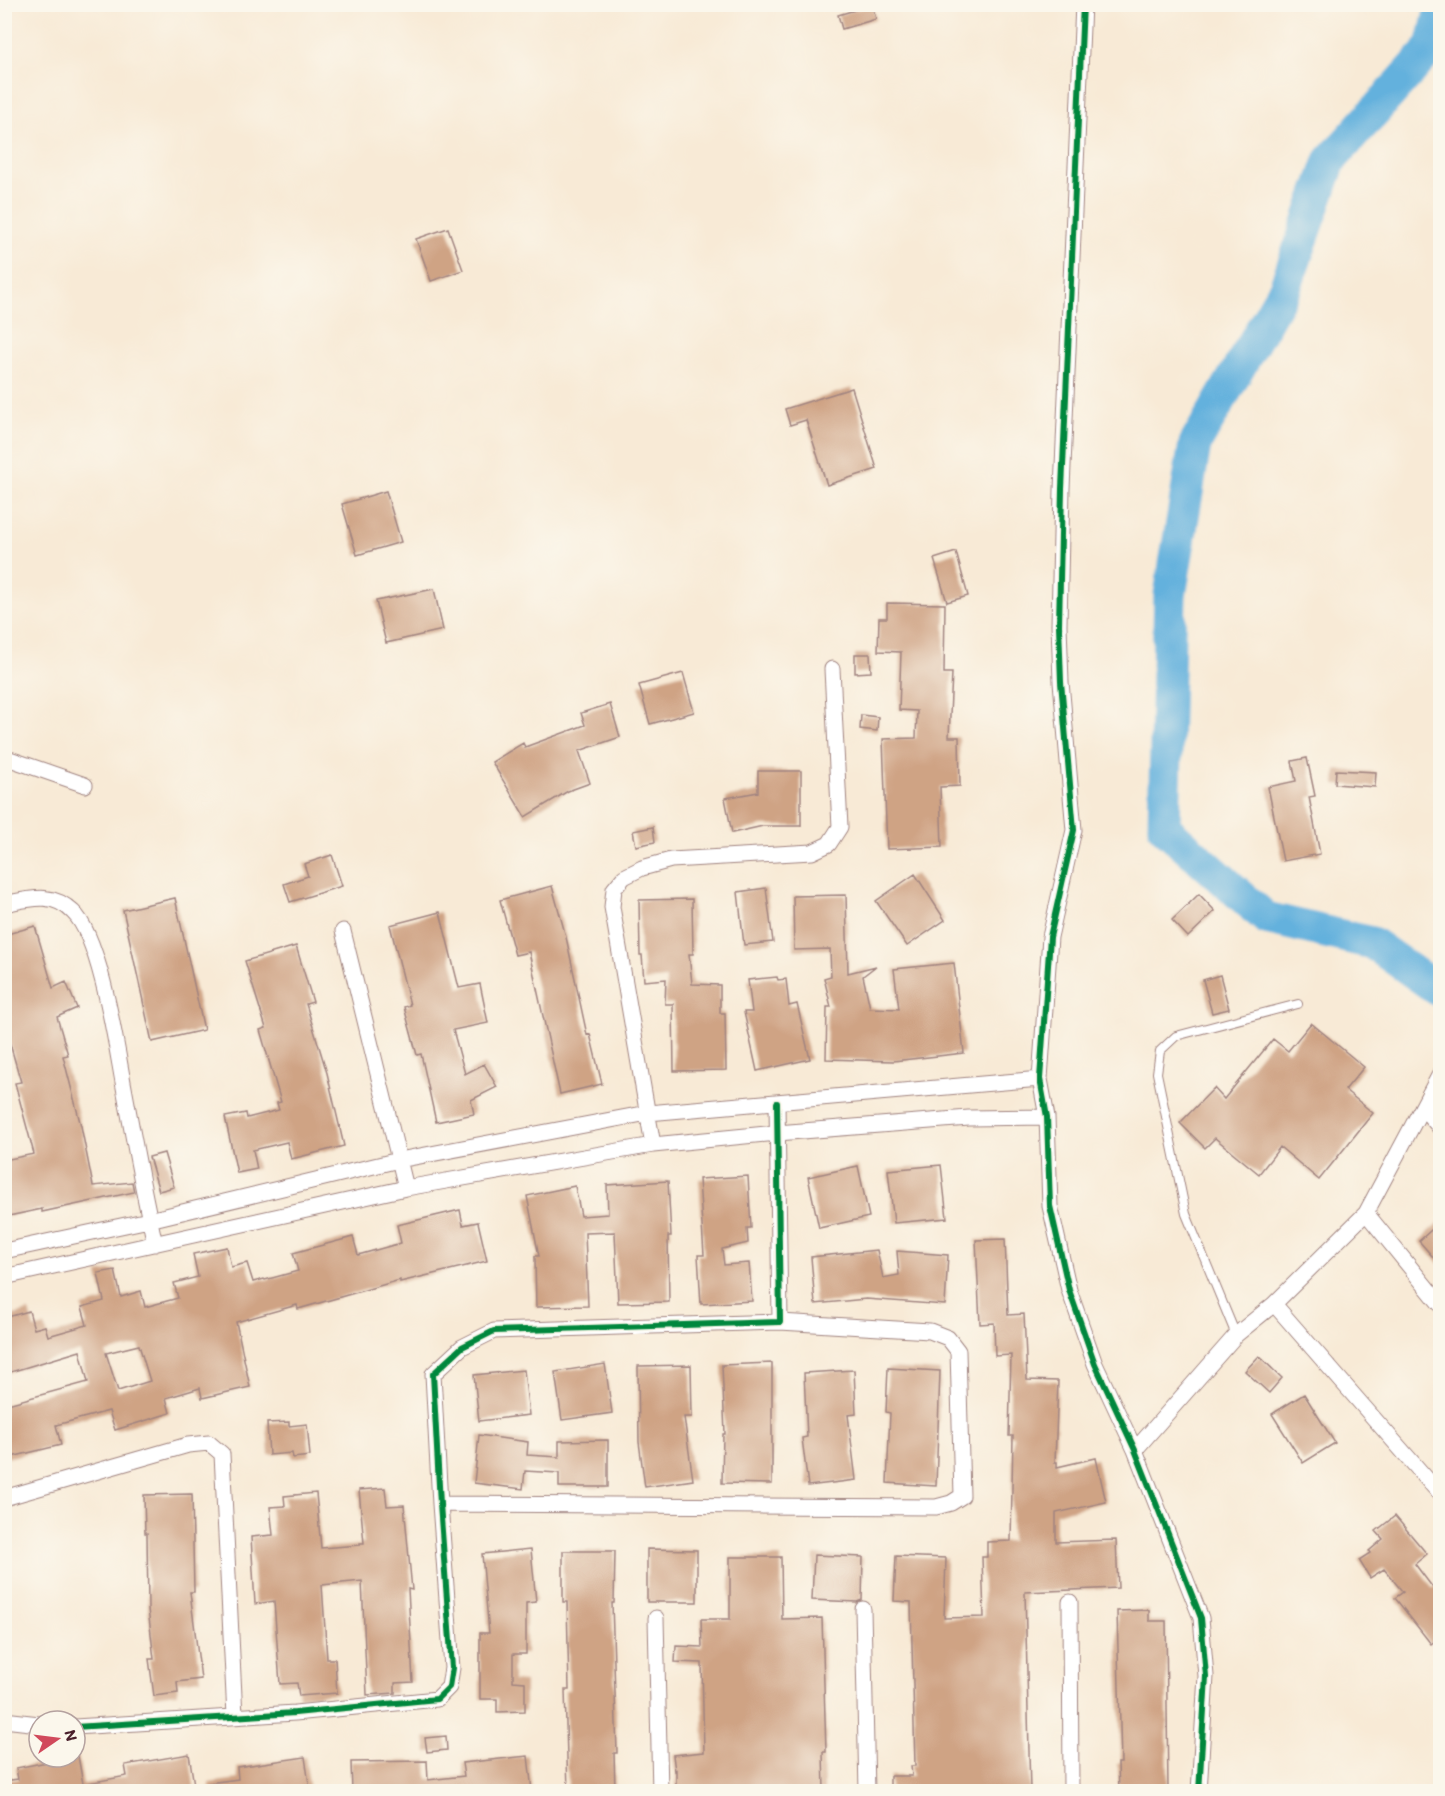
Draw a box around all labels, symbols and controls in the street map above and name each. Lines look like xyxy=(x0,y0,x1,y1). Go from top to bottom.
north arrow xyxy=(27,1709,87,1769)
text: N xyxy=(61,1728,82,1743)

